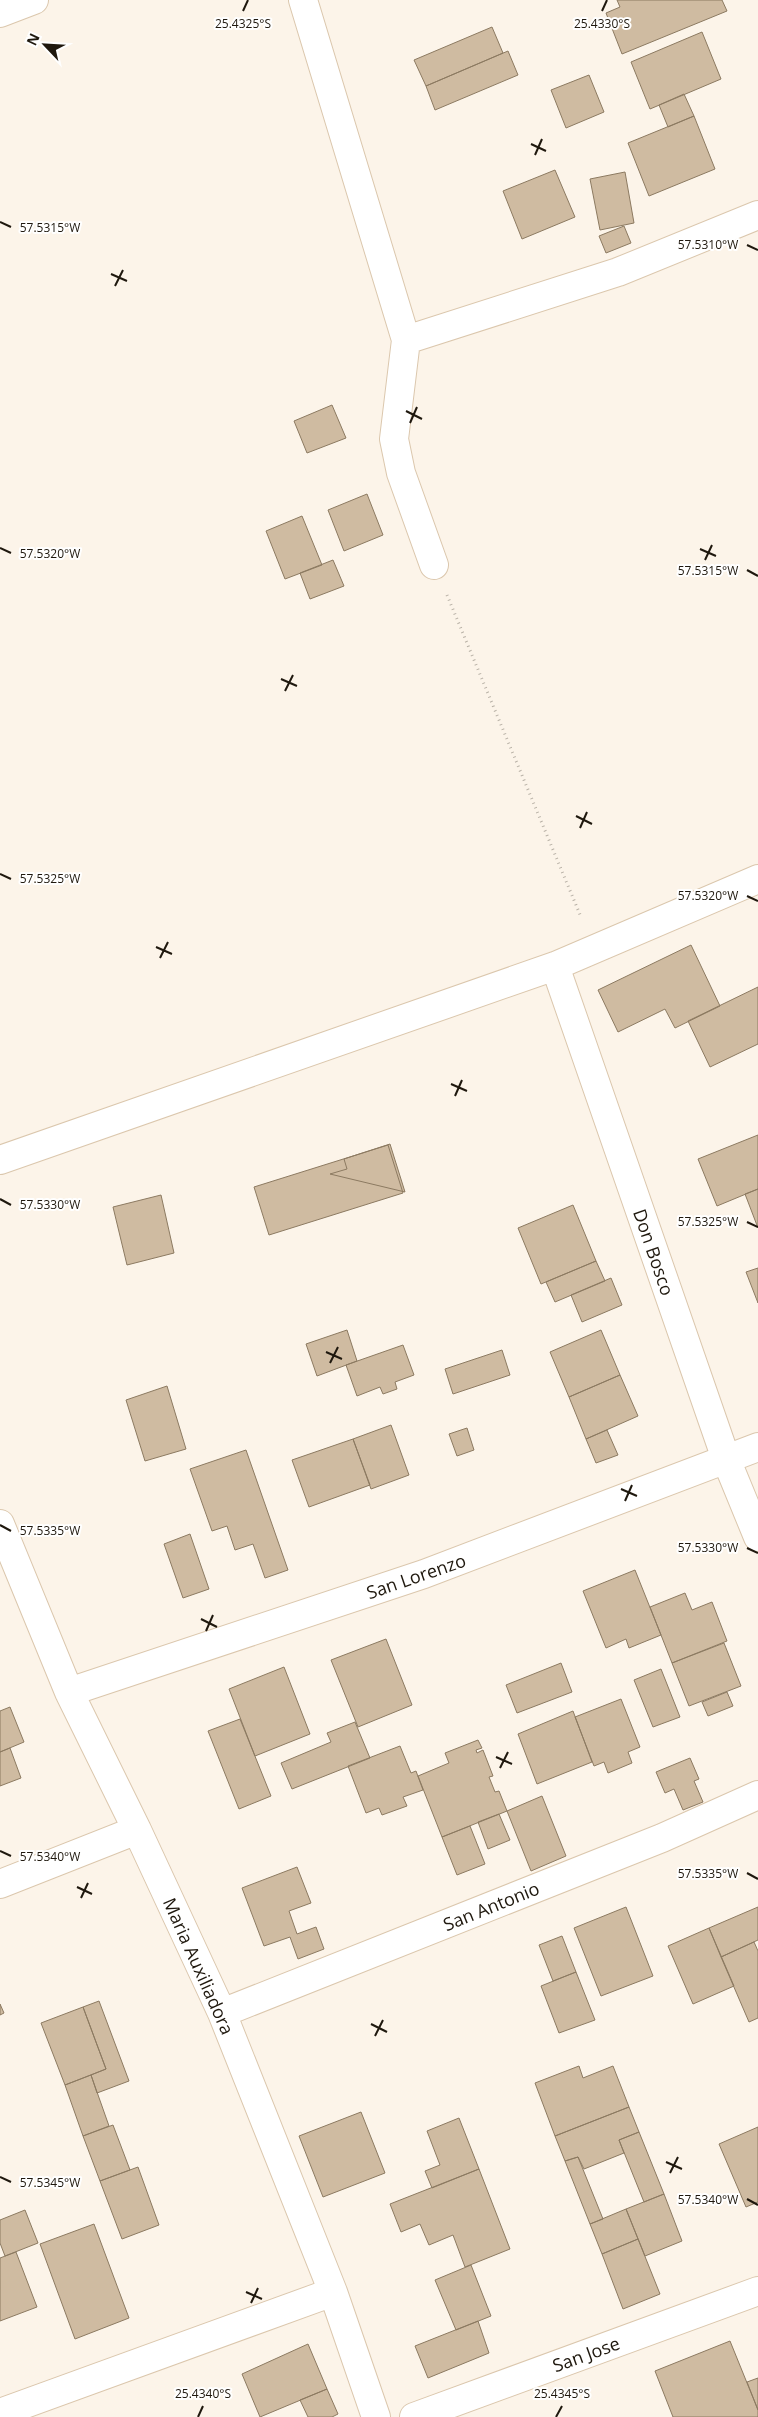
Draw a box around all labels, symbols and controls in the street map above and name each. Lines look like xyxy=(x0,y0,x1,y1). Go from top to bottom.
text: 25.4325°S xyxy=(215,15,271,32)
text: 25.4330°S xyxy=(574,15,630,32)
north arrow xyxy=(20,20,70,70)
text: N xyxy=(22,30,44,48)
text: 57.5315°W xyxy=(20,219,80,236)
text: 57.5310°W xyxy=(678,236,738,253)
text: 57.5320°W xyxy=(20,545,80,562)
text: 57.5315°W xyxy=(678,562,738,579)
text: 57.5325°W xyxy=(20,870,80,887)
text: 57.5320°W xyxy=(678,887,738,904)
text: 57.5330°W xyxy=(20,1196,80,1213)
street label: Don Bosco xyxy=(628,1206,680,1298)
text: 57.5325°W xyxy=(678,1213,738,1230)
text: 57.5335°W xyxy=(20,1522,80,1539)
text: 57.5330°W xyxy=(678,1539,738,1556)
street label: San Lorenzo xyxy=(363,1548,469,1604)
text: 57.5340°W xyxy=(20,1848,80,1865)
text: 57.5335°W xyxy=(678,1865,738,1882)
street label: San Antonio xyxy=(439,1876,543,1936)
street label: Maria Auxiliadora xyxy=(158,1894,240,2038)
text: 57.5345°W xyxy=(20,2174,80,2191)
text: 57.5340°W xyxy=(678,2191,738,2208)
street label: San Jose xyxy=(549,2331,623,2377)
text: 25.4340°S xyxy=(175,2385,231,2402)
text: 25.4345°S xyxy=(534,2385,590,2402)

